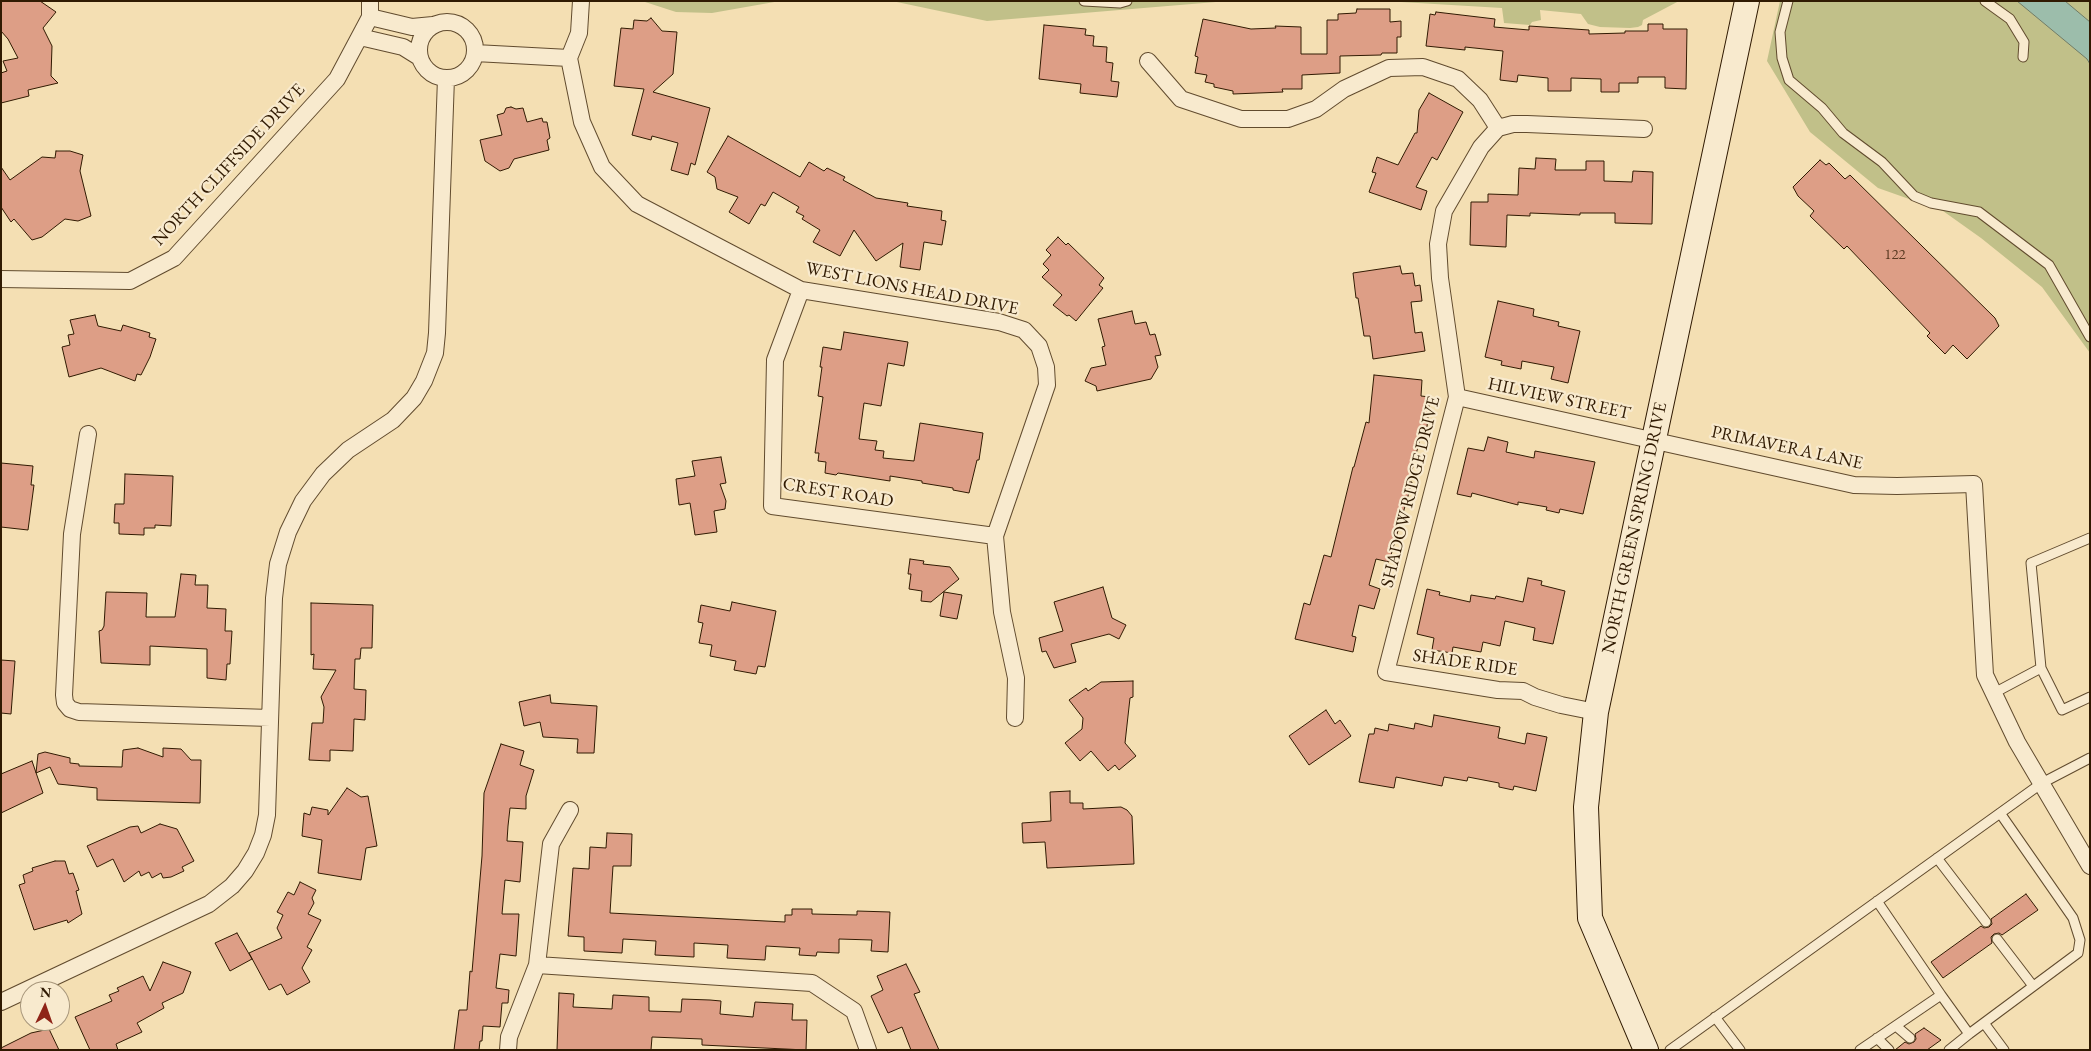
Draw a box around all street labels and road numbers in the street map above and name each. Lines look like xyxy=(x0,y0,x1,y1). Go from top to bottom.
street label: NORTH CLIFFSIDE DRIVE xyxy=(148,79,310,251)
street label: WEST LIONS HEAD DRIVE xyxy=(804,258,1020,320)
street label: HILVIEW STREET xyxy=(1486,373,1632,425)
street label: SHADOW RIDGE DRIVE xyxy=(1377,394,1445,590)
street label: NORTH GREEN SPRING DRIVE xyxy=(1598,400,1672,656)
street label: PRIMAVERA LANE xyxy=(1709,421,1865,475)
street label: CREST ROAD xyxy=(781,474,895,512)
street label: SHADE RIDE xyxy=(1411,645,1519,681)

